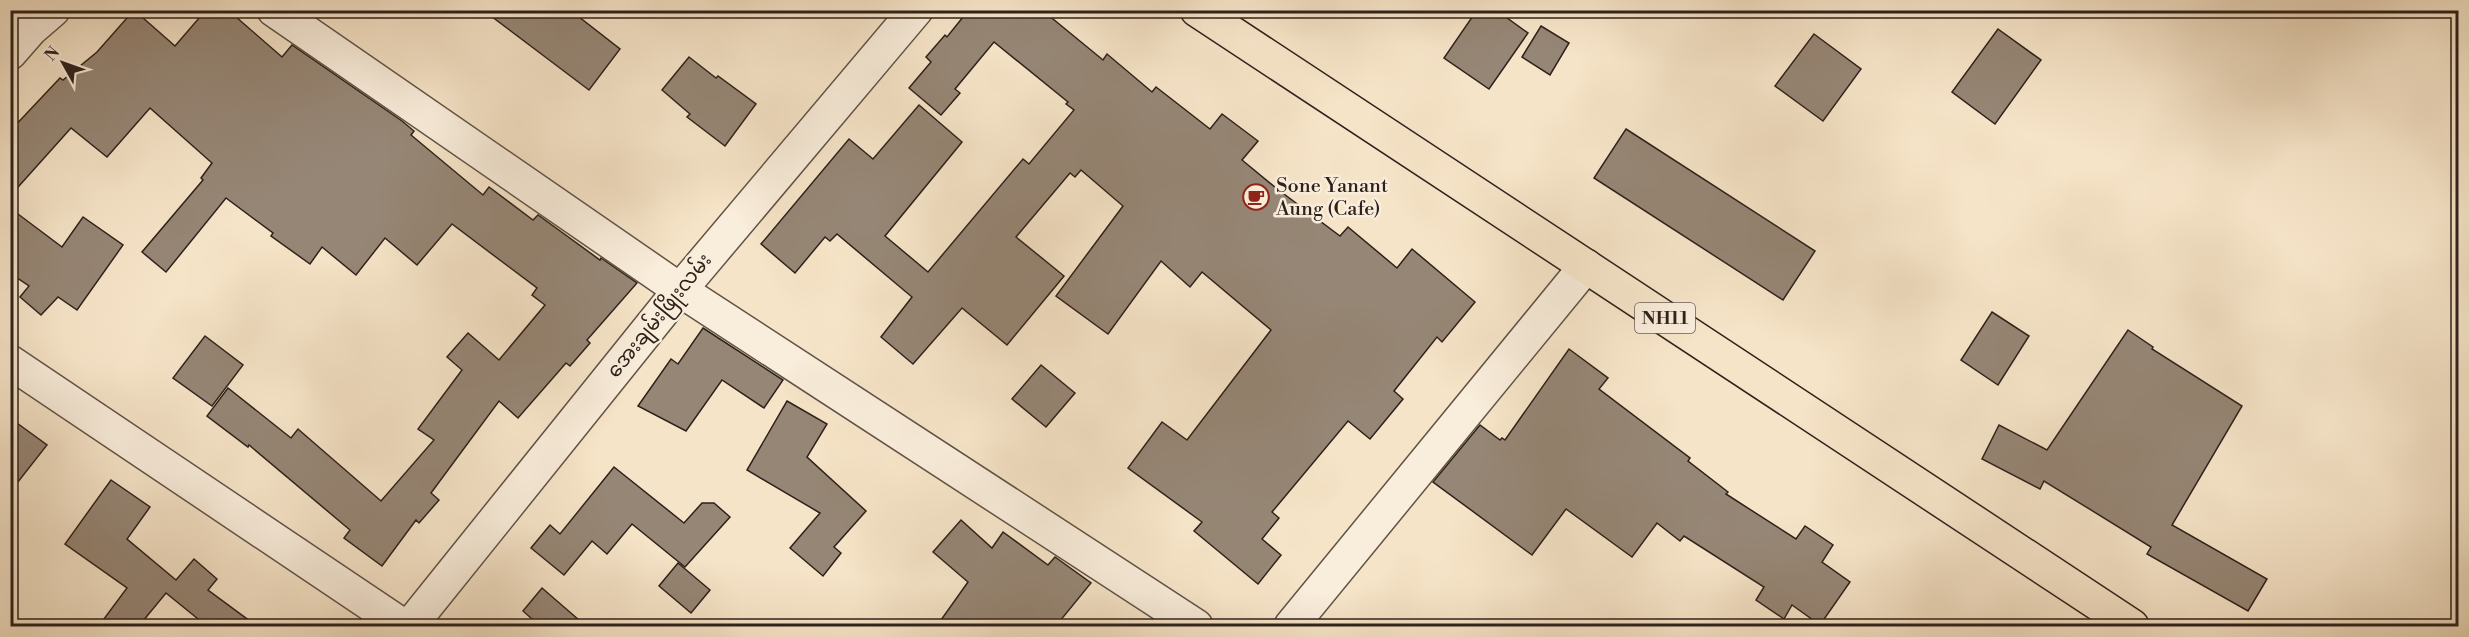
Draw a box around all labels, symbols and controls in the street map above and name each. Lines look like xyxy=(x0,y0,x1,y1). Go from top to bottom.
north arrow xyxy=(33,33,93,93)
text: N xyxy=(41,42,64,65)
place label: Sone Yanant Aung (Cafe) xyxy=(1275,174,1388,222)
cafe icon: Sone Yanant Aung (Cafe) xyxy=(1241,182,1271,212)
street label: အေးချမ်းဖြိုးလမ်း xyxy=(600,247,719,385)
road number: NH11 xyxy=(1635,303,1695,333)

